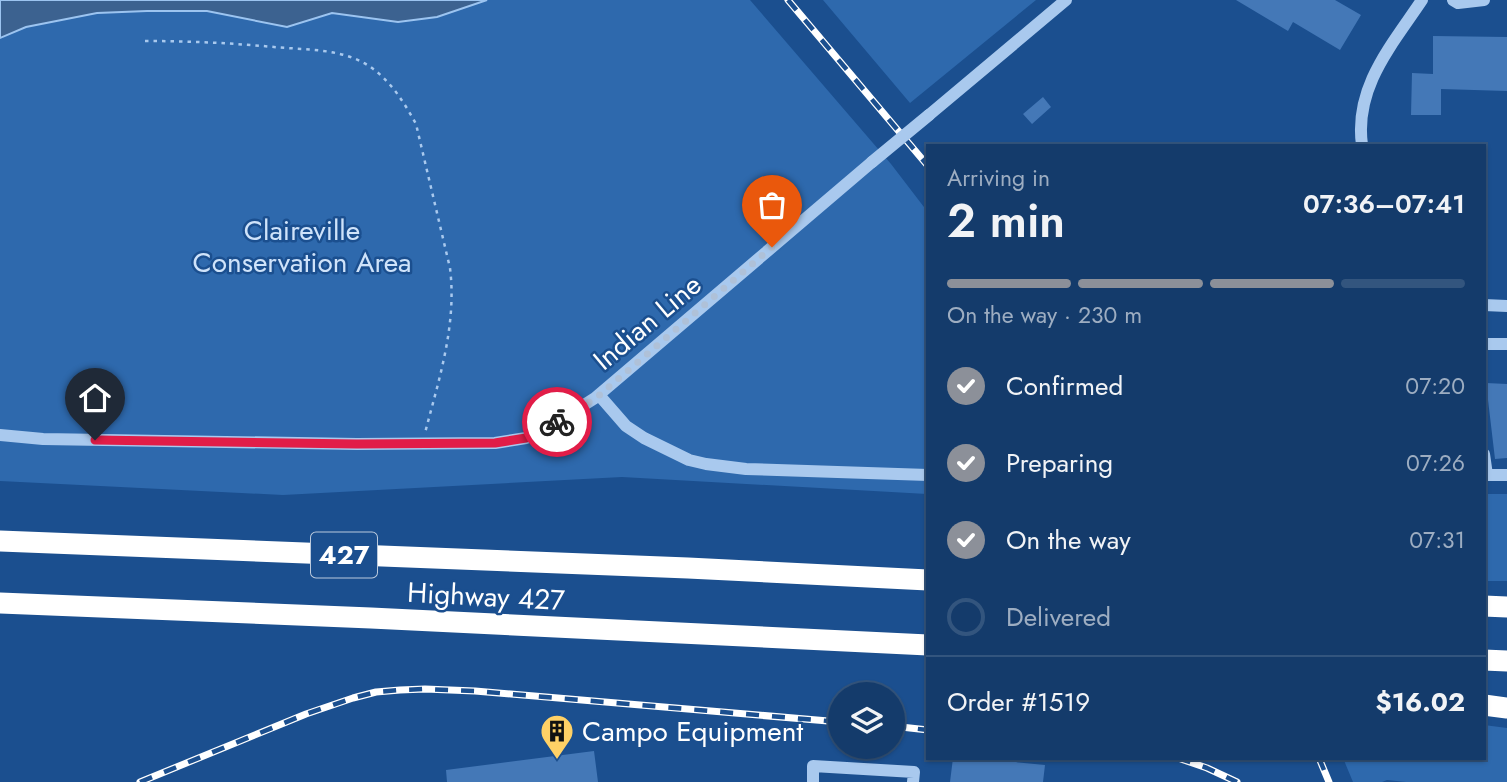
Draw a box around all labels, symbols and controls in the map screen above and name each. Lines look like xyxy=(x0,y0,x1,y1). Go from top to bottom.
text: Arriving in xyxy=(947,161,1050,195)
pin xyxy=(742,175,802,247)
text: 07:36–07:41 xyxy=(1303,185,1465,223)
icon: bag xyxy=(753,186,791,224)
text: 2 min xyxy=(947,188,1065,254)
park label: Claireville Conservation Area xyxy=(192,210,412,283)
street label: Indian Line xyxy=(584,265,710,380)
text: On the way · 230 m xyxy=(947,298,1142,332)
icon: check xyxy=(947,367,985,405)
text: Confirmed xyxy=(1006,367,1123,405)
pin xyxy=(65,368,125,440)
text: 07:20 xyxy=(1405,369,1465,403)
icon: home xyxy=(76,379,114,417)
courier xyxy=(522,387,592,457)
icon: bike xyxy=(538,403,576,441)
icon: check xyxy=(947,444,985,482)
text: Preparing xyxy=(1006,444,1113,482)
text: 07:26 xyxy=(1406,446,1465,480)
icon: check xyxy=(947,521,985,559)
text: On the way xyxy=(1006,521,1131,559)
text: 07:31 xyxy=(1409,523,1465,557)
road number: 427 xyxy=(311,533,377,578)
street label: Highway 427 xyxy=(406,572,566,621)
text: Delivered xyxy=(1006,598,1111,636)
map controls xyxy=(828,682,905,759)
button: layers xyxy=(828,682,905,759)
text: Order #1519 xyxy=(947,683,1090,721)
text: $16.02 xyxy=(1376,683,1465,721)
place label: Campo Equipment xyxy=(582,711,803,752)
building icon: Campo Equipment xyxy=(538,712,576,761)

